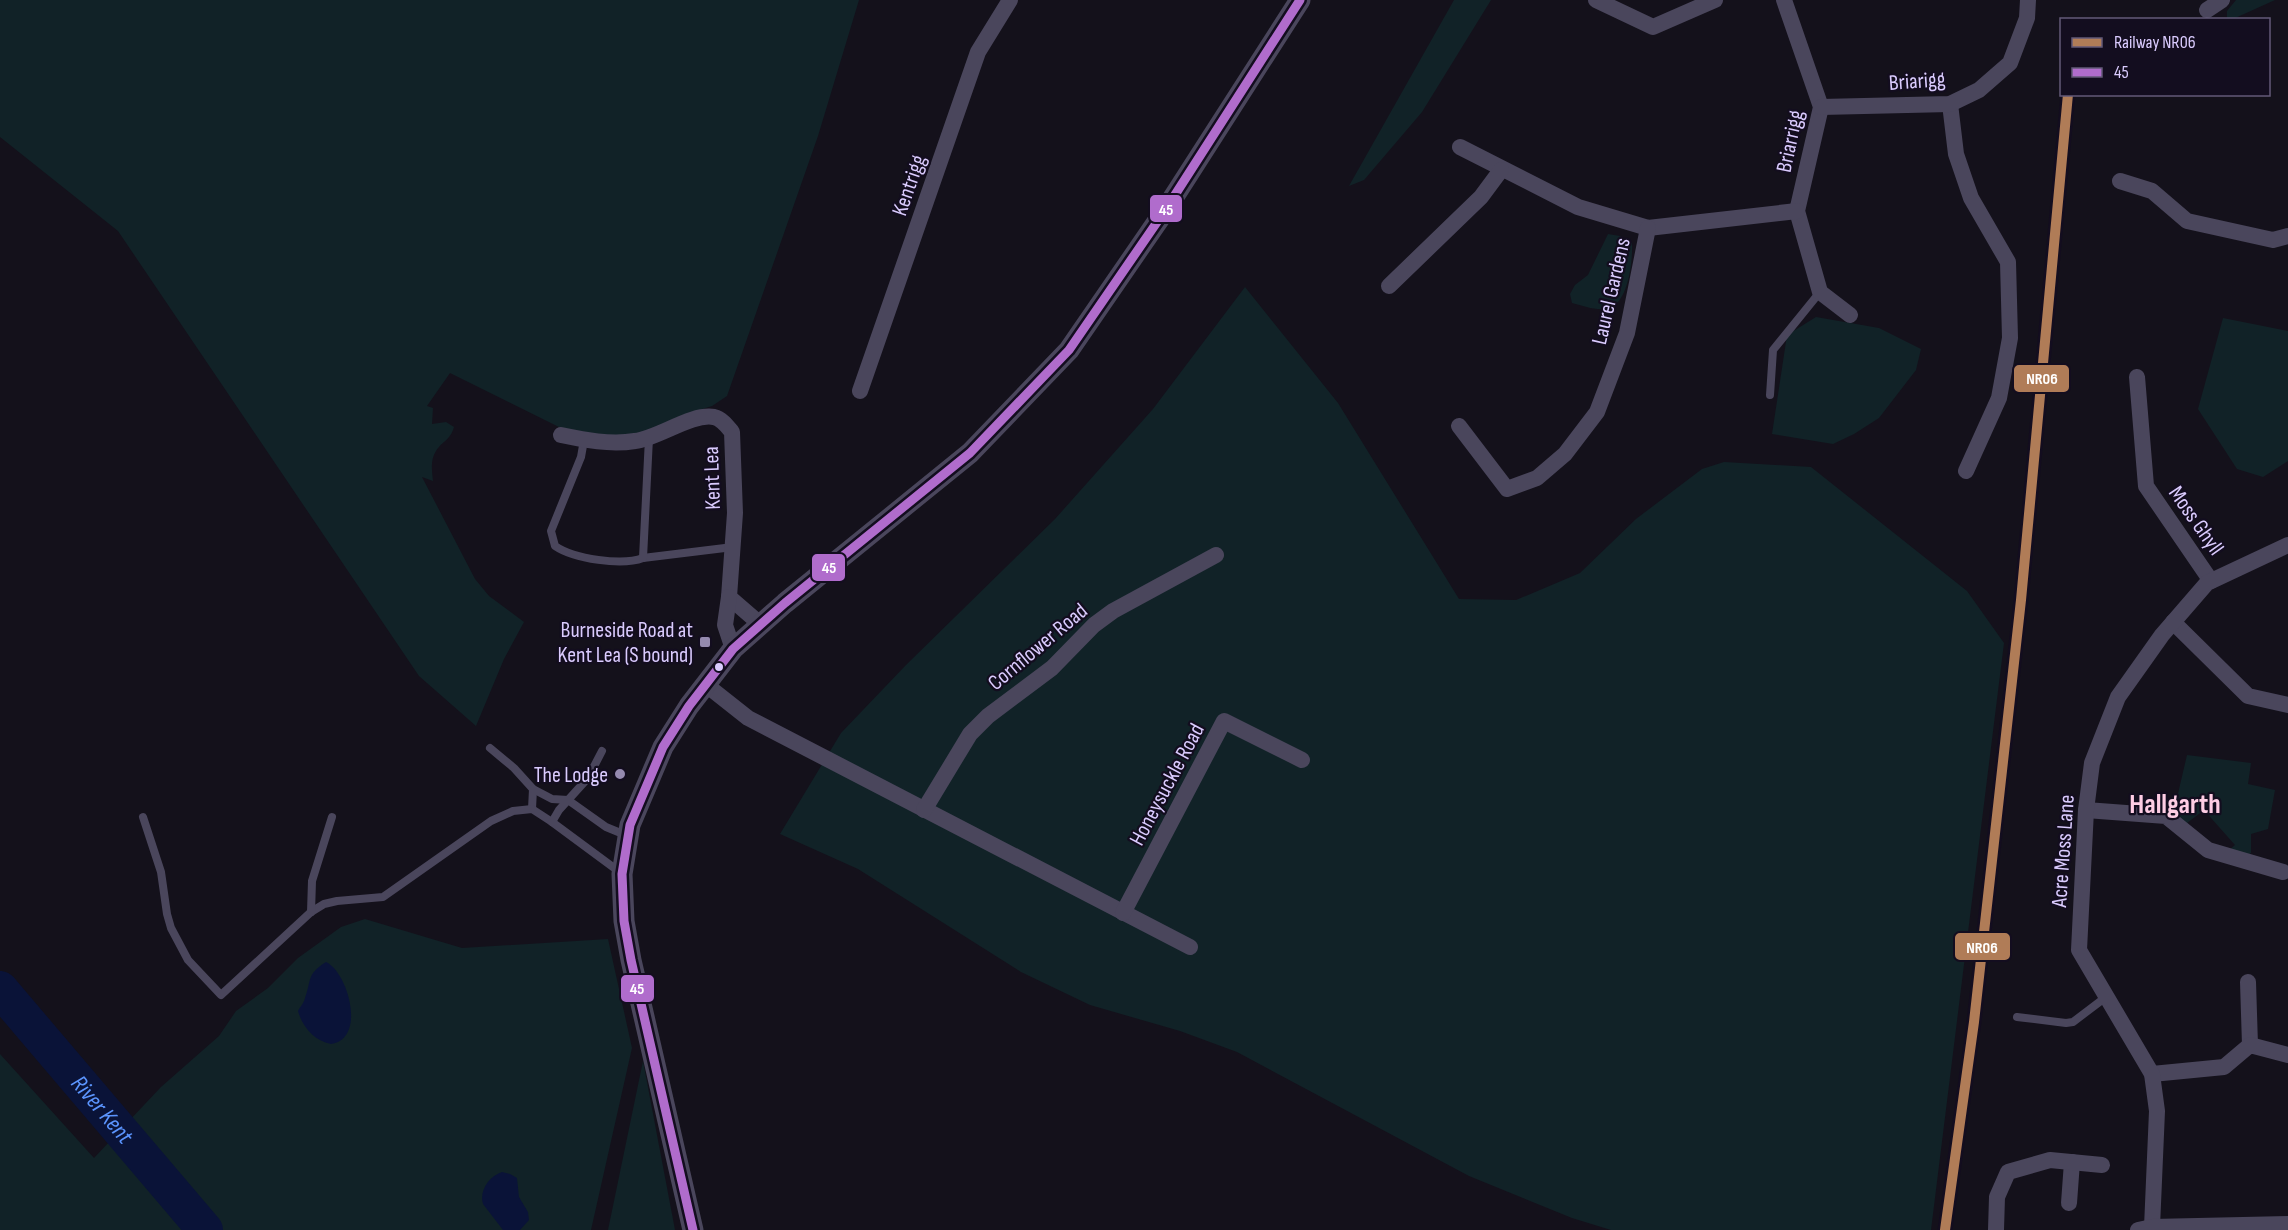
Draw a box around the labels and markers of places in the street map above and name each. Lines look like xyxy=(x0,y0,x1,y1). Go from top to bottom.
place label: Burneside Road at Kent Lea (S bound) xyxy=(558,617,693,669)
marker: Burneside Road at Kent Lea (S bound) xyxy=(698,635,712,649)
unlabelled marker xyxy=(713,661,725,673)
place label: The Lodge xyxy=(534,762,608,789)
marker: The Lodge xyxy=(613,767,627,781)

